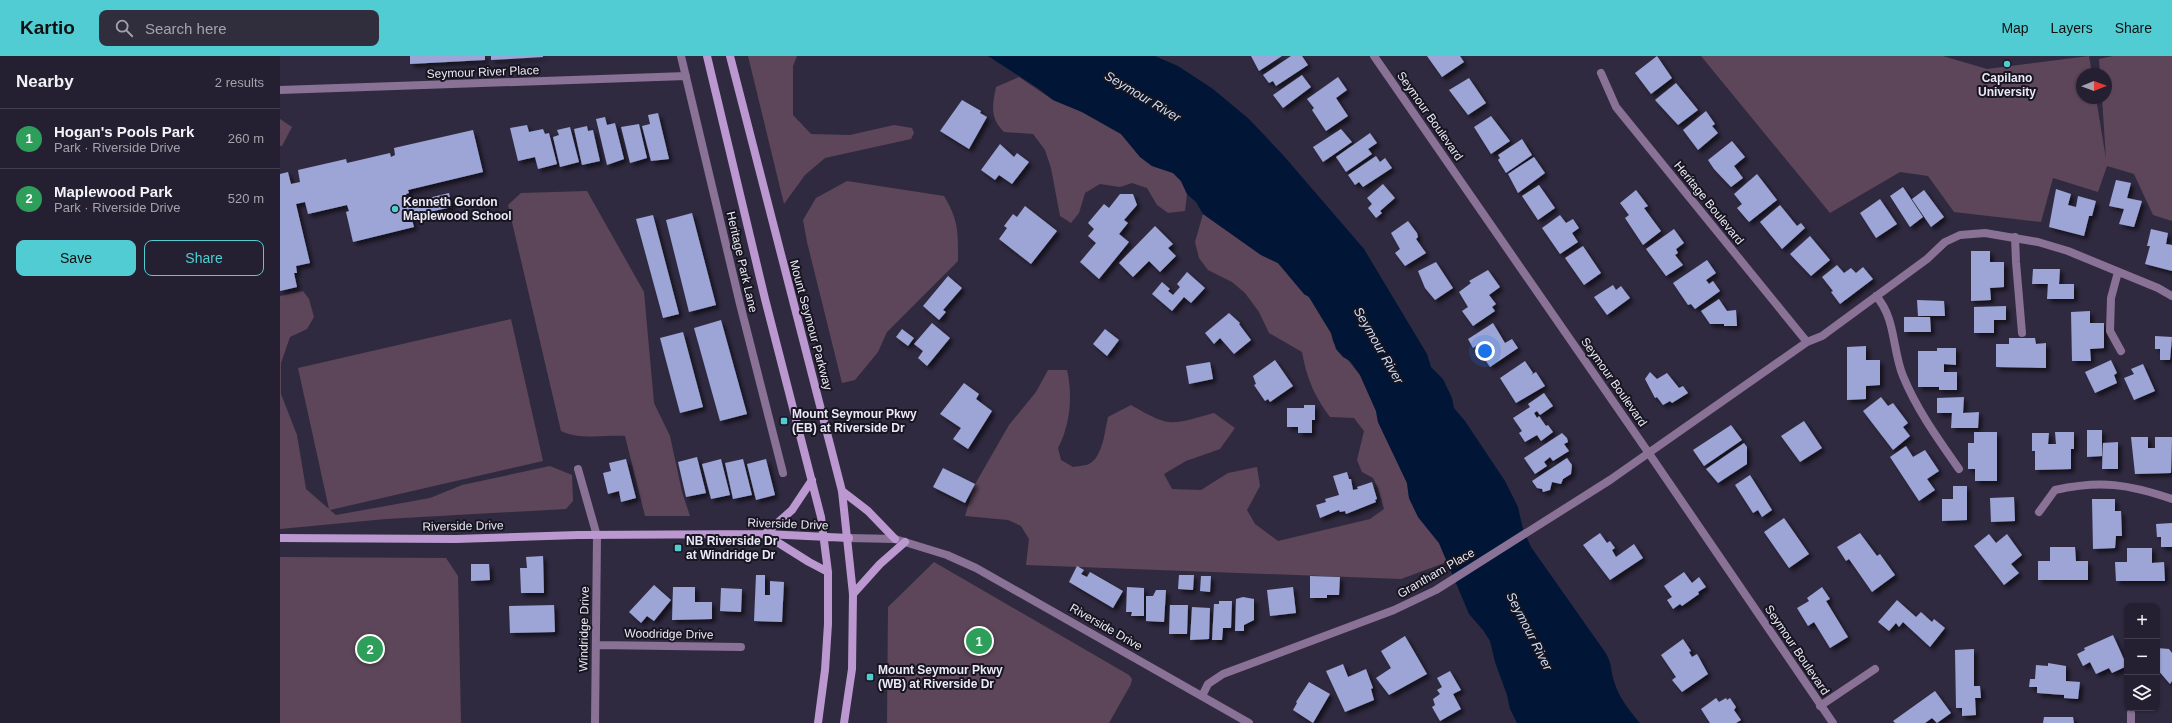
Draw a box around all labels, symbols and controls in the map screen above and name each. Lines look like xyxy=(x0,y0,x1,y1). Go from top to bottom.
search box xyxy=(99,10,379,46)
text: Kartio xyxy=(20,17,75,38)
icon: search xyxy=(113,17,135,39)
text: Search here xyxy=(145,20,227,37)
text: Map xyxy=(2001,20,2029,36)
text: Layers xyxy=(2051,20,2093,36)
text: Share xyxy=(2115,20,2152,36)
marker: Capilano University xyxy=(2002,59,2012,69)
street label: Seymour River Place xyxy=(426,63,540,81)
water label: Seymour River xyxy=(1102,68,1184,125)
north arrow xyxy=(2076,68,2112,104)
street label: Seymour Boulevard xyxy=(1394,69,1466,163)
place label: Capilano University xyxy=(1978,71,2036,99)
text: Nearby xyxy=(16,72,74,91)
text: 2 results xyxy=(215,75,264,90)
text: Hogan's Pools Park xyxy=(54,123,194,140)
text: 1 xyxy=(25,131,33,146)
text: 260 m xyxy=(228,131,264,146)
text: Park · Riverside Drive xyxy=(54,140,180,155)
street label: Heritage Boulevard xyxy=(1671,159,1747,247)
text: Maplewood Park xyxy=(54,183,172,200)
text: 2 xyxy=(25,191,33,206)
text: 520 m xyxy=(228,191,264,206)
place label: Kenneth Gordon Maplewood School xyxy=(403,195,512,223)
text: Park · Riverside Drive xyxy=(54,200,180,215)
marker: Kenneth Gordon Maplewood School xyxy=(390,204,400,214)
street label: Heritage Park Lane xyxy=(724,210,761,314)
button: Save xyxy=(16,240,136,276)
button: Share xyxy=(144,240,264,276)
street label: Mount Seymour Parkway xyxy=(787,258,835,392)
water label: Seymour River xyxy=(1351,304,1407,387)
street label: Seymour Boulevard xyxy=(1578,335,1650,429)
your location xyxy=(1475,341,1495,361)
place label: Mount Seymour Pkwy (EB) at Riverside Dr xyxy=(792,407,917,435)
marker: Mount Seymour Pkwy (EB) at Riverside Dr xyxy=(779,416,789,426)
street label: Riverside Drive xyxy=(747,516,829,532)
street label: Riverside Drive xyxy=(422,518,504,534)
place label: NB Riverside Dr at Windridge Dr xyxy=(686,534,778,562)
marker: NB Riverside Dr at Windridge Dr xyxy=(673,543,683,553)
street label: Grantham Place xyxy=(1395,545,1477,601)
street label: Windridge Drive xyxy=(576,586,592,672)
water label: Seymour River xyxy=(1503,590,1556,674)
street label: Riverside Drive xyxy=(1067,601,1145,654)
street label: Seymour Boulevard xyxy=(1762,602,1832,698)
map controls xyxy=(2124,603,2160,711)
button: + xyxy=(2124,603,2160,639)
street label: Woodridge Drive xyxy=(624,626,714,642)
pin: 1 xyxy=(966,626,992,656)
pin: 2 xyxy=(357,634,383,664)
button: − xyxy=(2124,639,2160,675)
place label: Mount Seymour Pkwy (WB) at Riverside Dr xyxy=(878,663,1003,691)
marker: Mount Seymour Pkwy (WB) at Riverside Dr xyxy=(865,672,875,682)
button: layers xyxy=(2124,675,2160,711)

